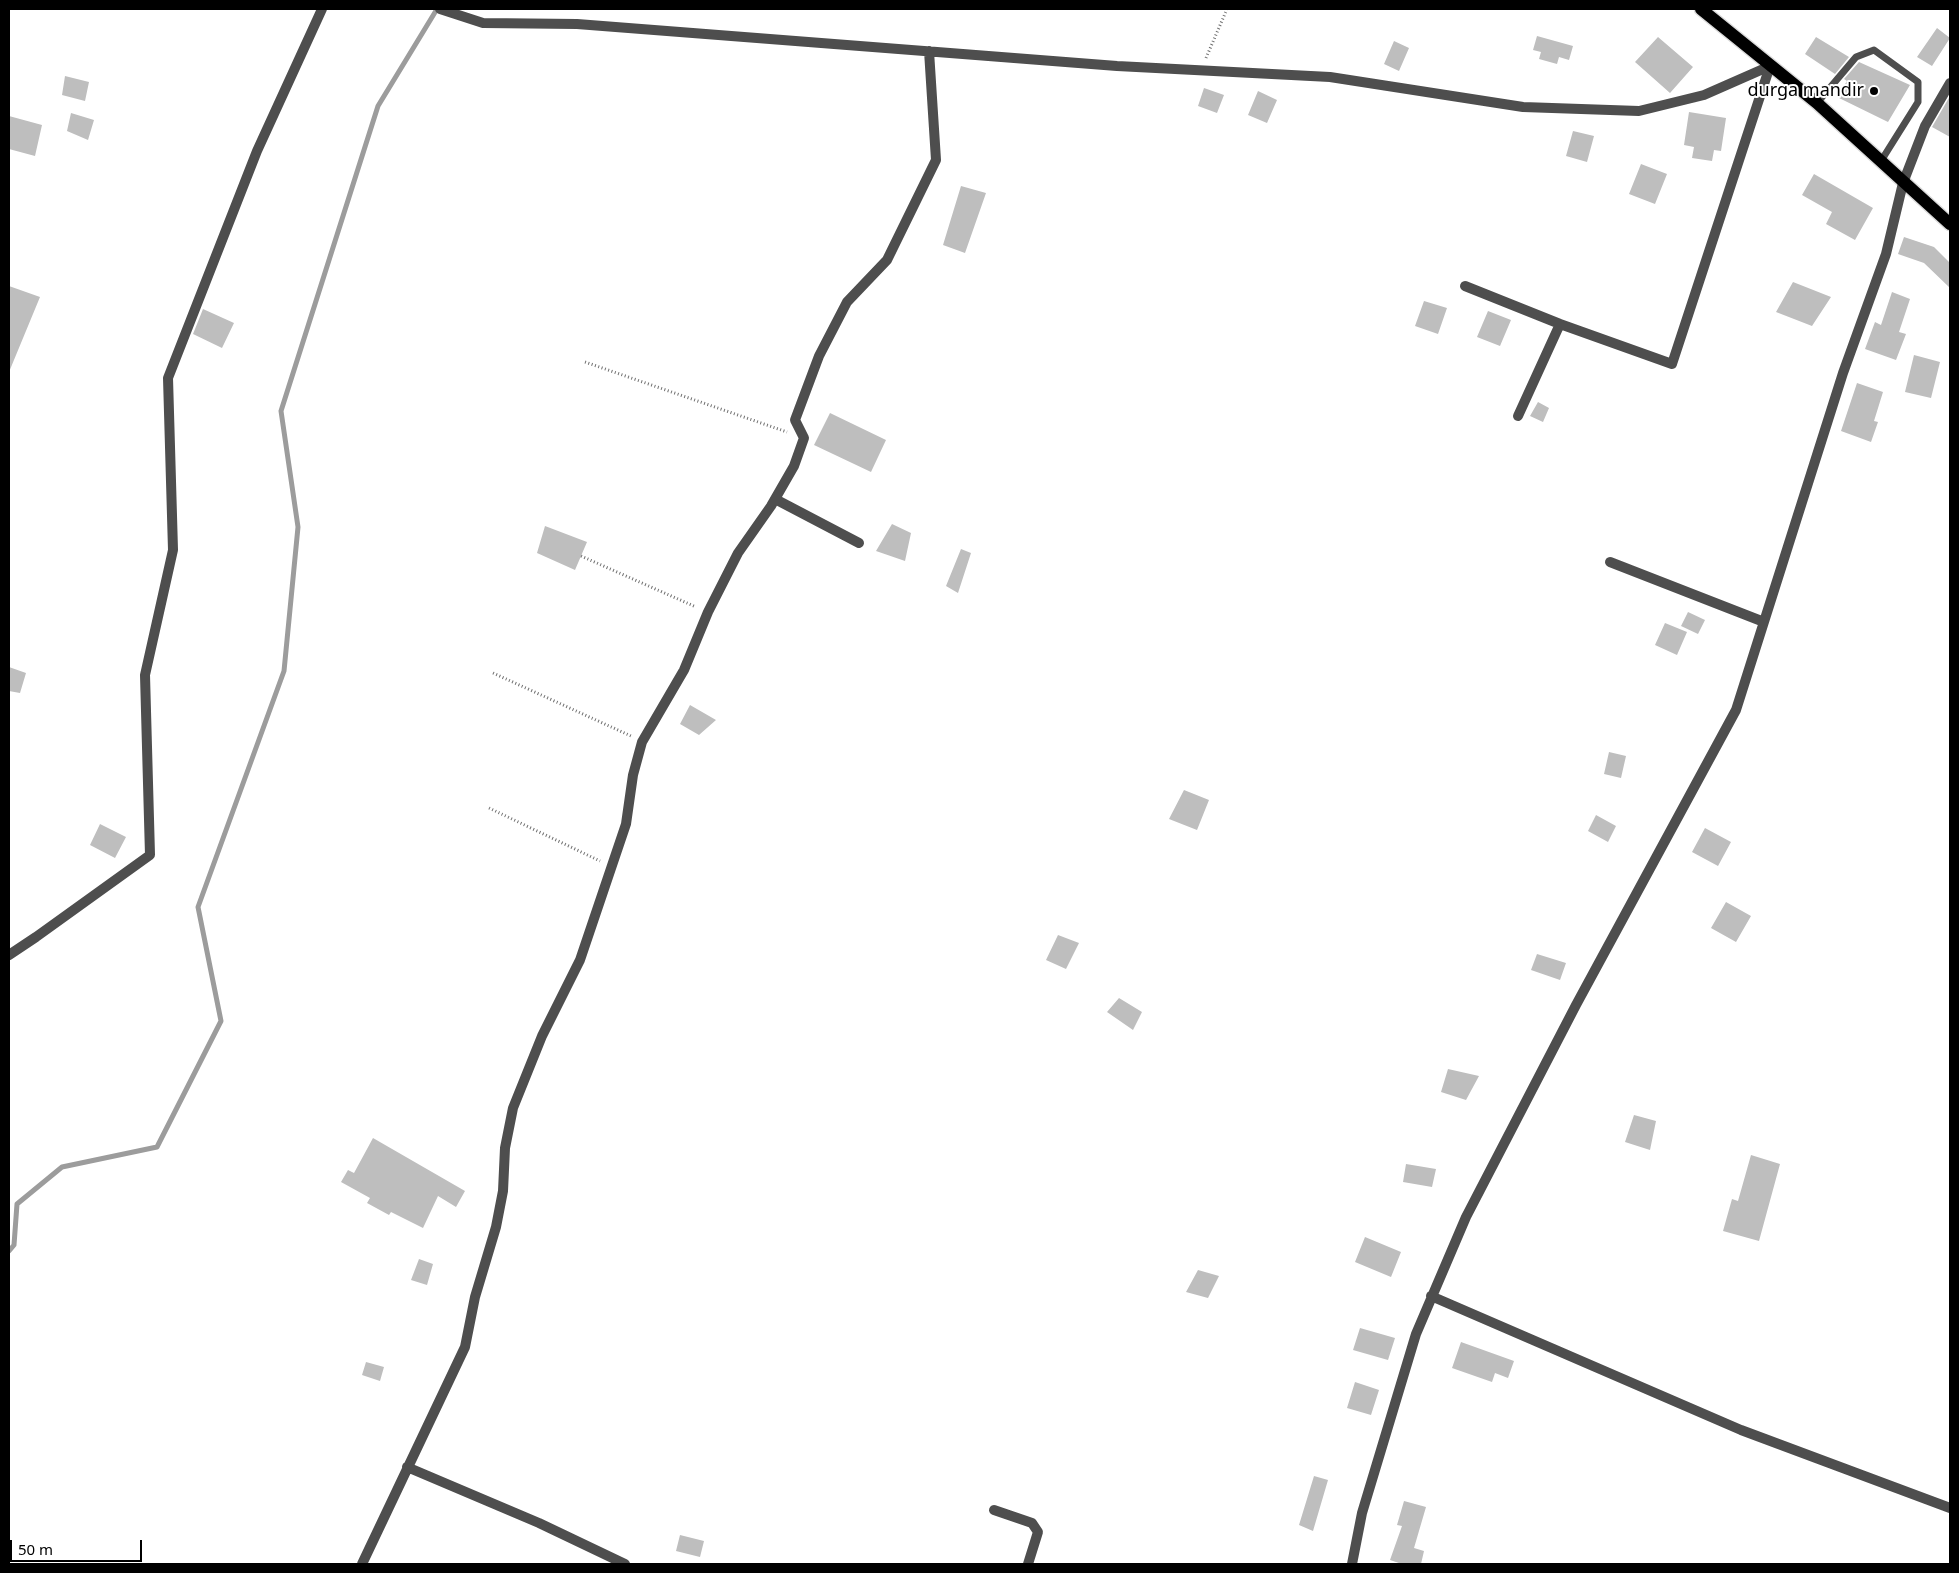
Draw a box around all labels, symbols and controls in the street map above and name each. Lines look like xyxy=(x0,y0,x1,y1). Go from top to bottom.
place label: durga mandir xyxy=(1748,80,1864,102)
marker: durga mandir xyxy=(1868,85,1880,97)
scale bar xyxy=(12,1530,145,1562)
text: 50 m xyxy=(18,1539,53,1559)

